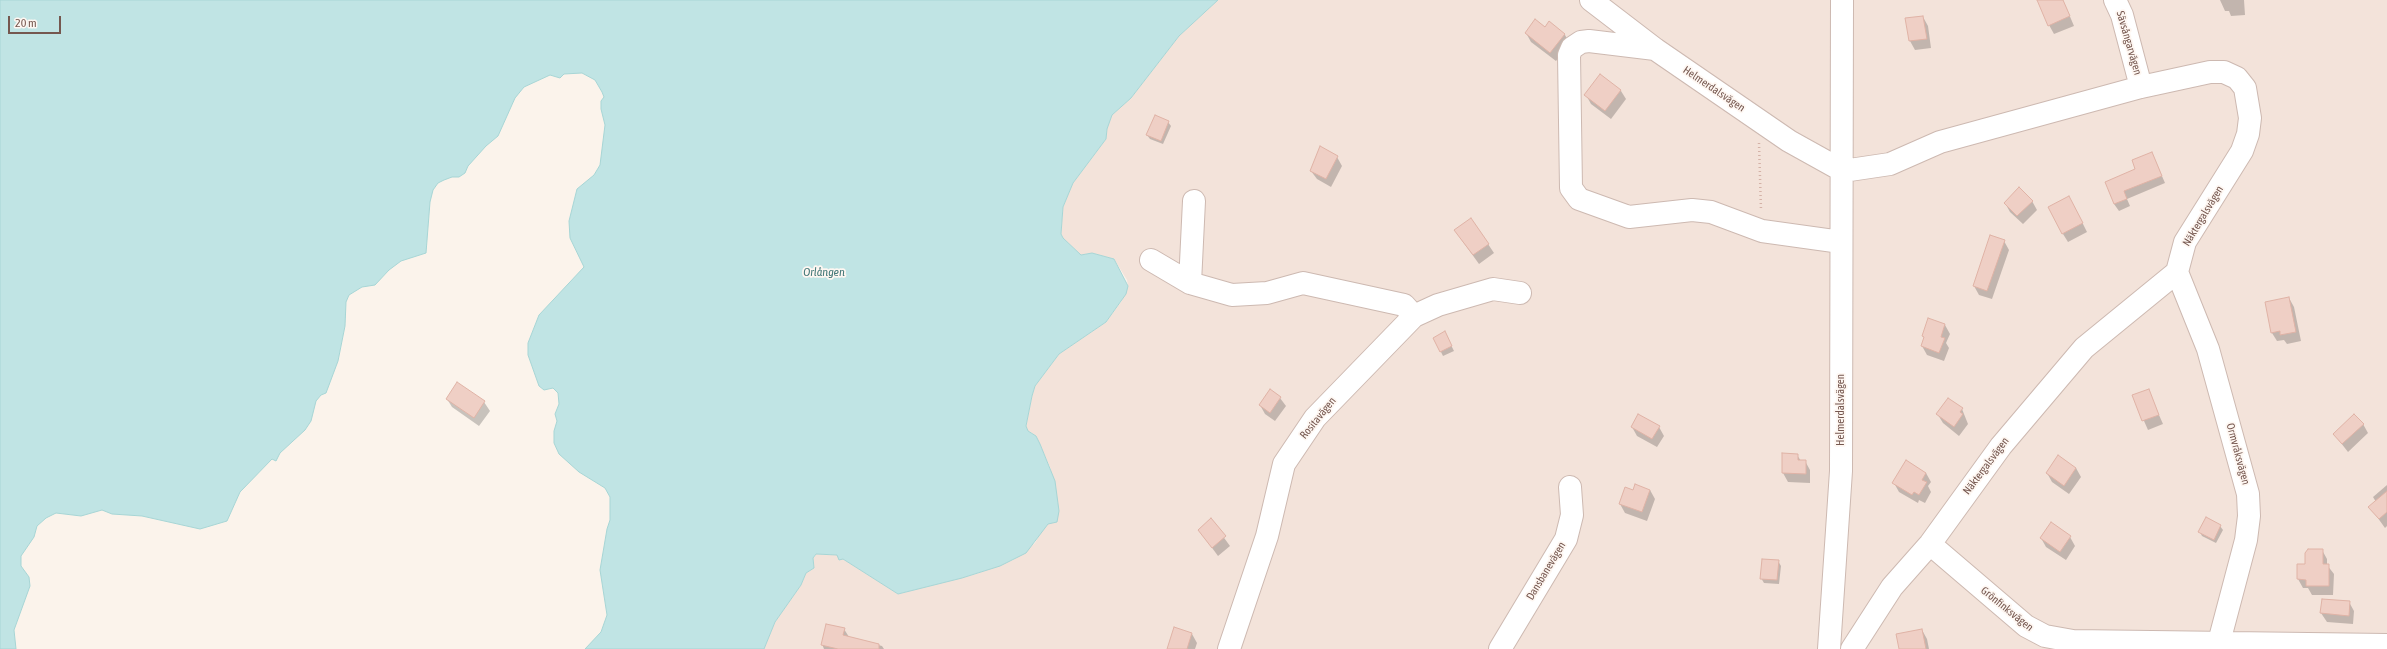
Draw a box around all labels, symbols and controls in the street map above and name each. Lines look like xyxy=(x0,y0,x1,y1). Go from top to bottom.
scale bar xyxy=(10,8,63,34)
street label: Sävsångarvägen xyxy=(2114,10,2144,76)
text: 20 m xyxy=(15,16,37,30)
street label: Helmerdalsvägen xyxy=(1680,63,1748,115)
street label: Näktergalsvägen xyxy=(2180,183,2226,249)
water label: Orlången xyxy=(803,265,845,279)
street label: Helmerdalsvägen xyxy=(1834,374,1848,446)
street label: Rositavägen xyxy=(1297,395,1339,441)
street label: Ormvråksvägen xyxy=(2223,422,2253,486)
street label: Näktergalsvägen xyxy=(1960,435,2012,497)
street label: Dansbanevägen xyxy=(1523,540,1569,602)
street label: Grönfinksvägen xyxy=(1978,584,2036,634)

